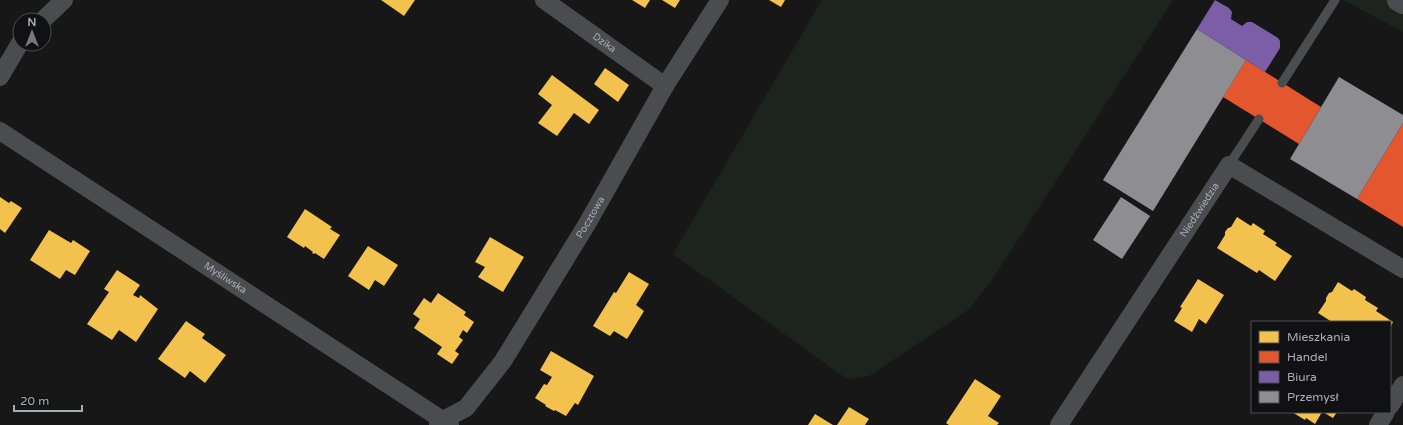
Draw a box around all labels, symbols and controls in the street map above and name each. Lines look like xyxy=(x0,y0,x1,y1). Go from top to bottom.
north arrow xyxy=(12,12,52,52)
text: N xyxy=(28,16,36,29)
street label: Dzika xyxy=(590,30,618,55)
street label: Niedźwiedzia xyxy=(1177,180,1222,240)
street label: Pocztowa xyxy=(574,194,607,240)
street label: Myśliwska xyxy=(202,260,249,296)
legend xyxy=(1251,321,1391,413)
text: Mieszkania xyxy=(1287,330,1350,344)
text: Handel xyxy=(1287,350,1327,364)
text: Biura xyxy=(1287,370,1317,384)
scale bar xyxy=(14,387,82,413)
text: Przemysł xyxy=(1287,390,1339,404)
text: 20 m xyxy=(20,394,49,408)

